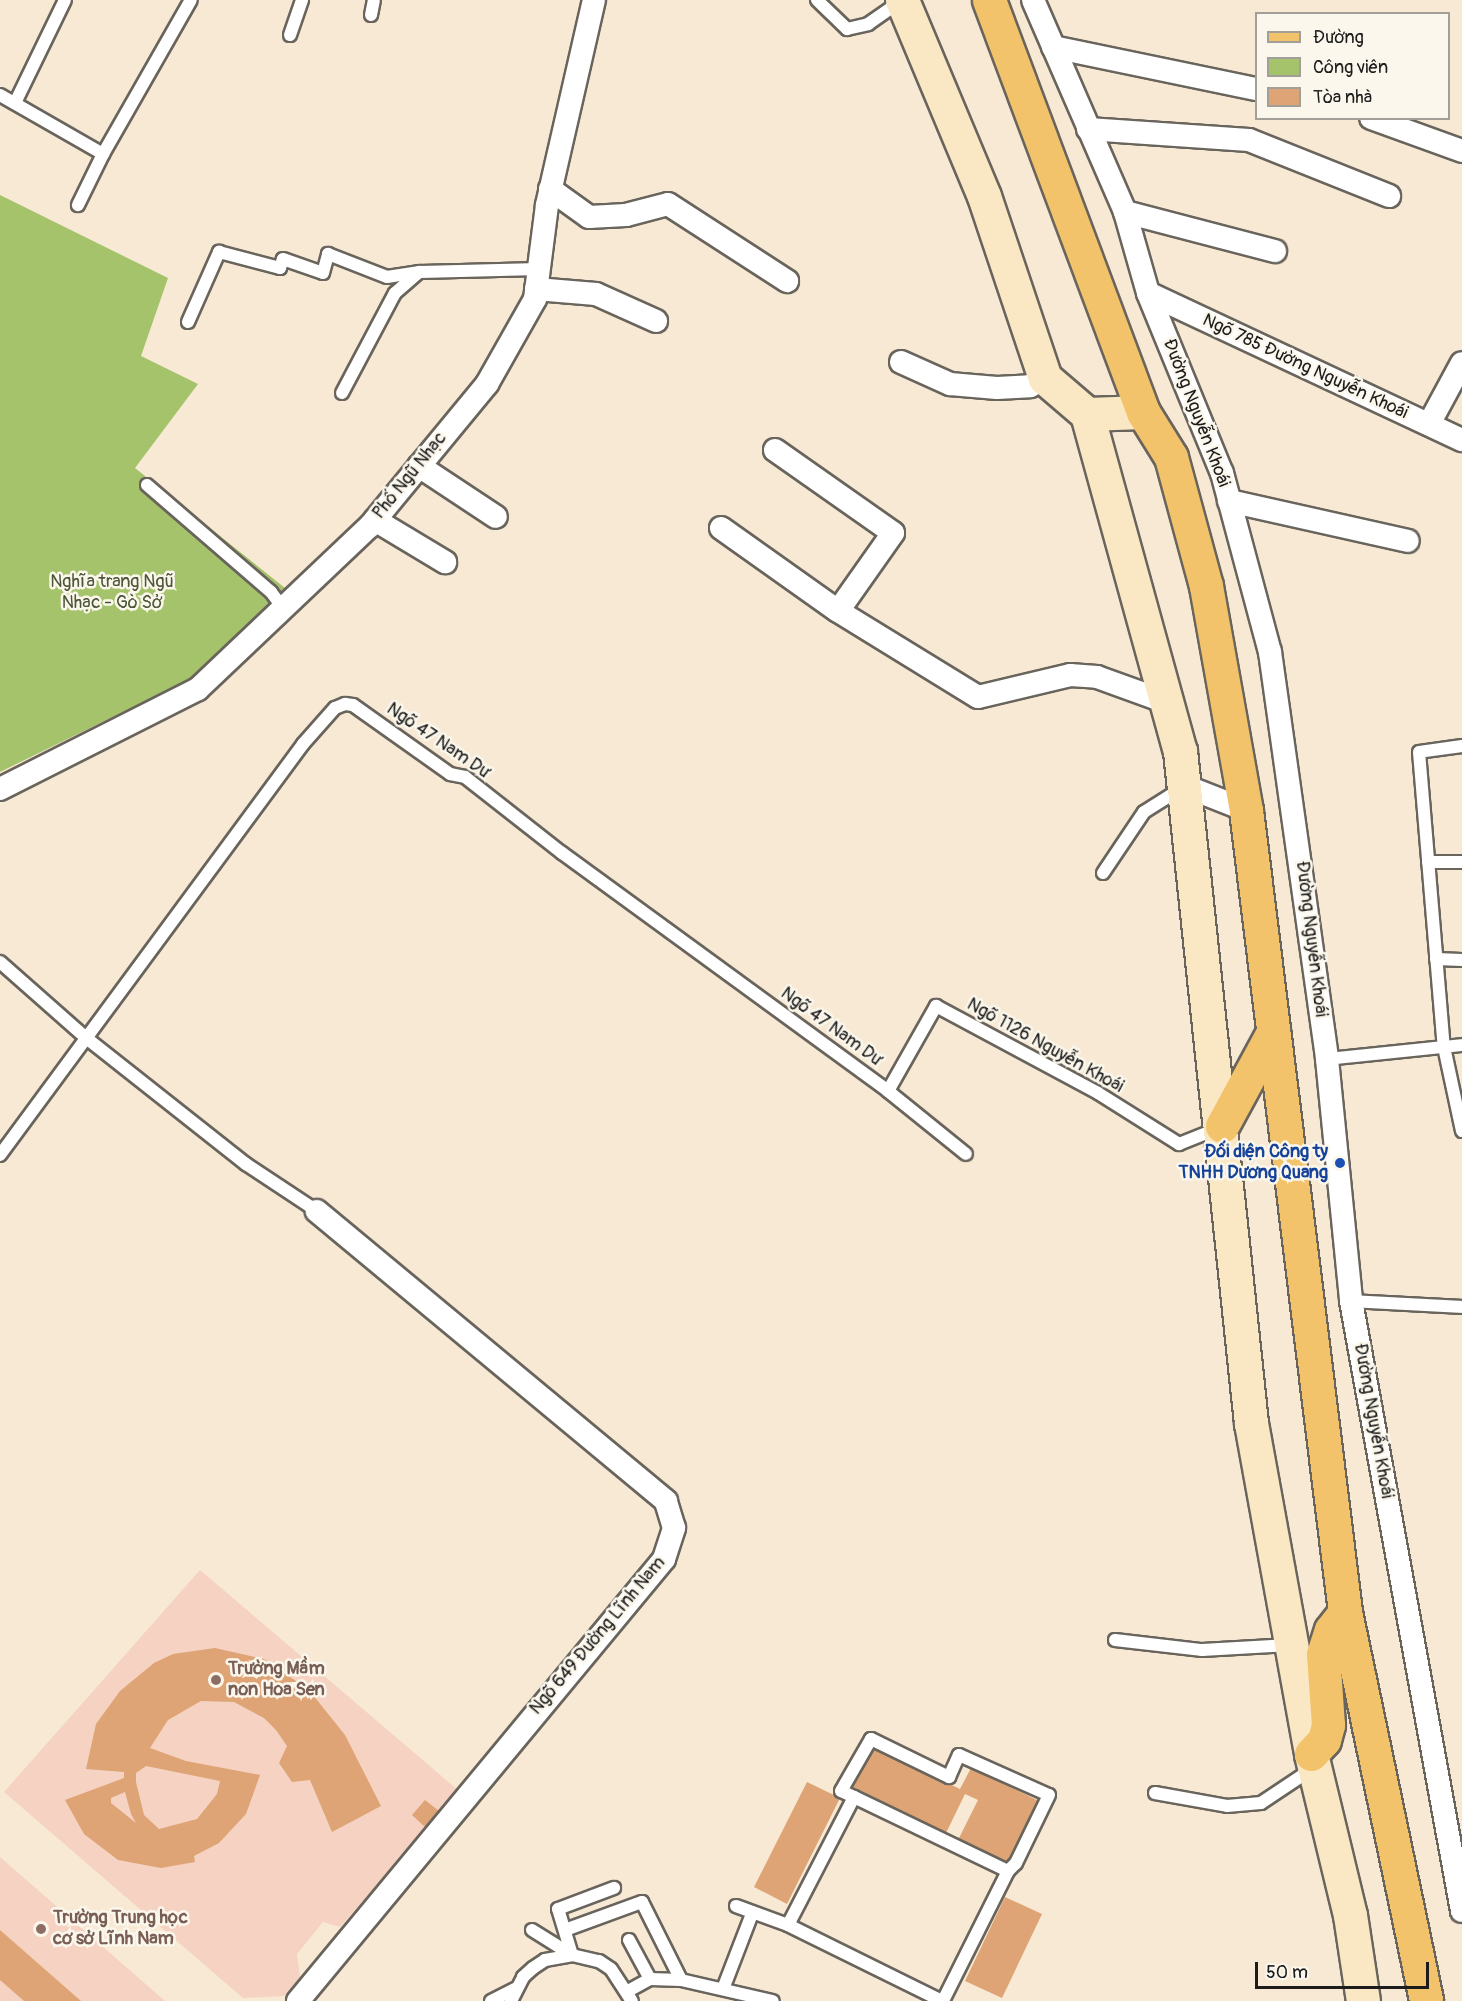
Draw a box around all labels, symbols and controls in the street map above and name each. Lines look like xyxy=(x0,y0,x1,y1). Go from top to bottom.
legend xyxy=(1255,12,1450,120)
text: Đường xyxy=(1313,26,1364,49)
text: Công viên xyxy=(1313,56,1388,79)
text: Tòa nhà xyxy=(1313,86,1372,109)
street label: Ngõ 785 Đường Nguyễn Khoái xyxy=(1199,310,1411,424)
street label: Đường Nguyễn Khoái xyxy=(1158,336,1234,490)
street label: Phố Ngũ Nhạc xyxy=(368,428,452,524)
park label: Nghĩa trang Ngũ Nhạc - Gò Sở xyxy=(50,572,174,614)
street label: Ngõ 47 Nam Dư xyxy=(382,699,494,783)
street label: Đường Nguyễn Khoái xyxy=(1291,860,1331,1018)
street label: Ngõ 47 Nam Dư xyxy=(776,983,886,1071)
street label: Ngõ 1126 Nguyễn Khoái xyxy=(963,994,1127,1098)
place label: Đối diện Công ty TNHH Dương Quang xyxy=(1178,1142,1328,1184)
marker: Đối diện Công ty TNHH Dương Quang xyxy=(1333,1156,1347,1170)
street label: Đường Nguyễn Khoái xyxy=(1349,1342,1397,1500)
street label: Ngõ 649 Đường Lĩnh Nam xyxy=(526,1553,670,1719)
place label: Trường Mầm non Hoa Sen xyxy=(228,1659,325,1702)
marker: Trường Mầm non Hoa Sen xyxy=(209,1673,223,1687)
place label: Trường Trung học cơ sở Lĩnh Nam xyxy=(53,1908,188,1950)
marker: Trường Trung học cơ sở Lĩnh Nam xyxy=(34,1922,48,1936)
scale bar xyxy=(1258,1950,1432,1988)
text: 50 m xyxy=(1266,1961,1308,1984)

